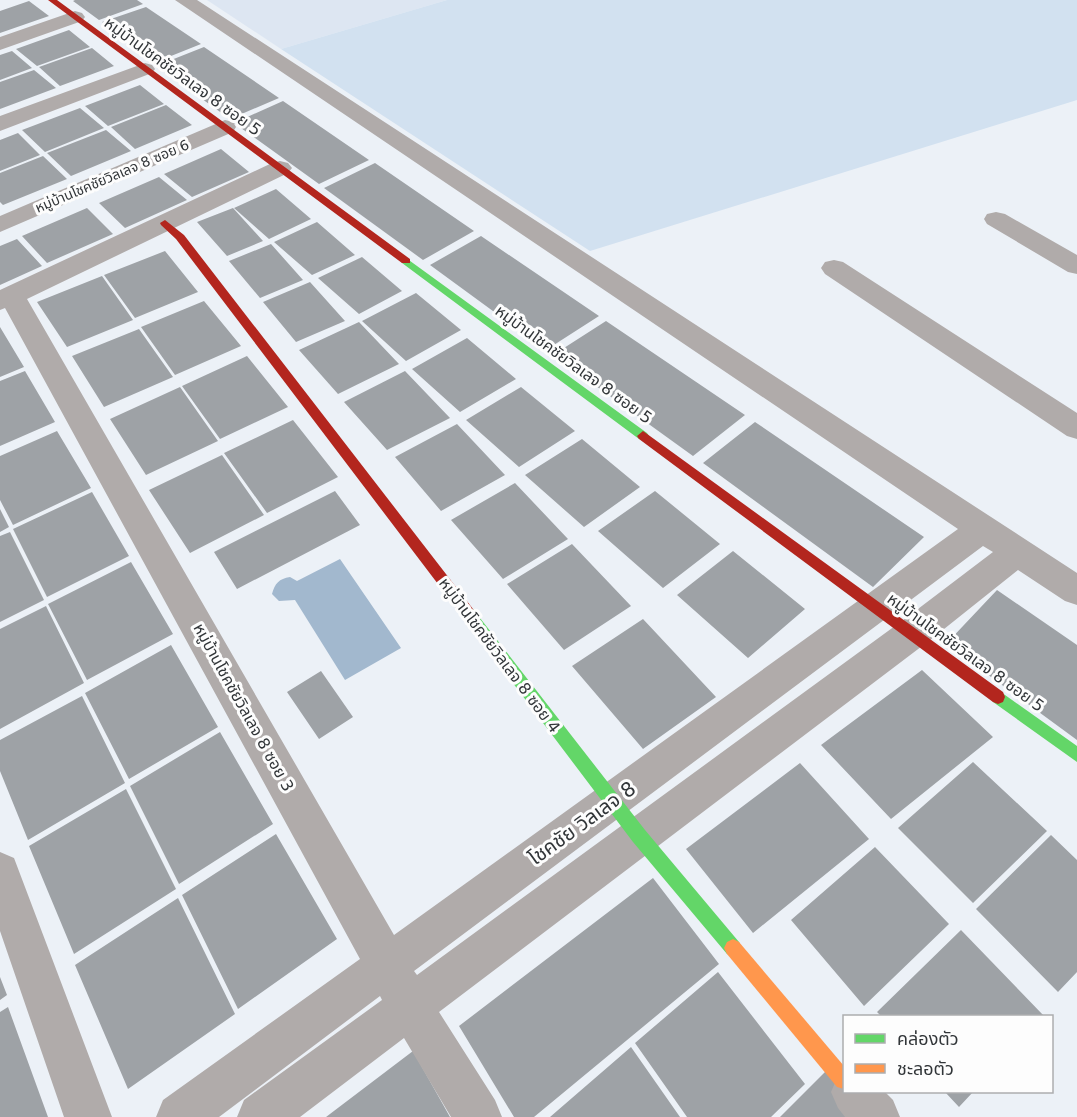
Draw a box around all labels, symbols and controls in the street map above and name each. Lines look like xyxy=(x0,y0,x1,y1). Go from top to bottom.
street label: หมู่บ้านโชคชัยวิลเลจ 8 ซอย 5 xyxy=(101,13,265,140)
street label: หมู่บ้านโชคชัยวิลเลจ 8 ซอย 6 xyxy=(33,136,192,217)
street label: หมู่บ้านโชคชัยวิลเลจ 8 ซอย 5 xyxy=(492,301,656,428)
street label: หมู่บ้านโชคชัยวิลเลจ 8 ซอย 4 xyxy=(435,574,564,737)
street label: หมู่บ้านโชคชัยวิลเลจ 8 ซอย 5 xyxy=(884,589,1048,716)
street label: หมู่บ้านโชคชัยวิลเลจ 8 ซอย 3 xyxy=(189,620,298,795)
street label: โชคชัย วิลเลจ 8 xyxy=(524,776,640,870)
legend xyxy=(843,1015,1053,1093)
text: คล่องตัว xyxy=(897,1028,959,1049)
text: ชะลอตัว xyxy=(897,1058,954,1079)

